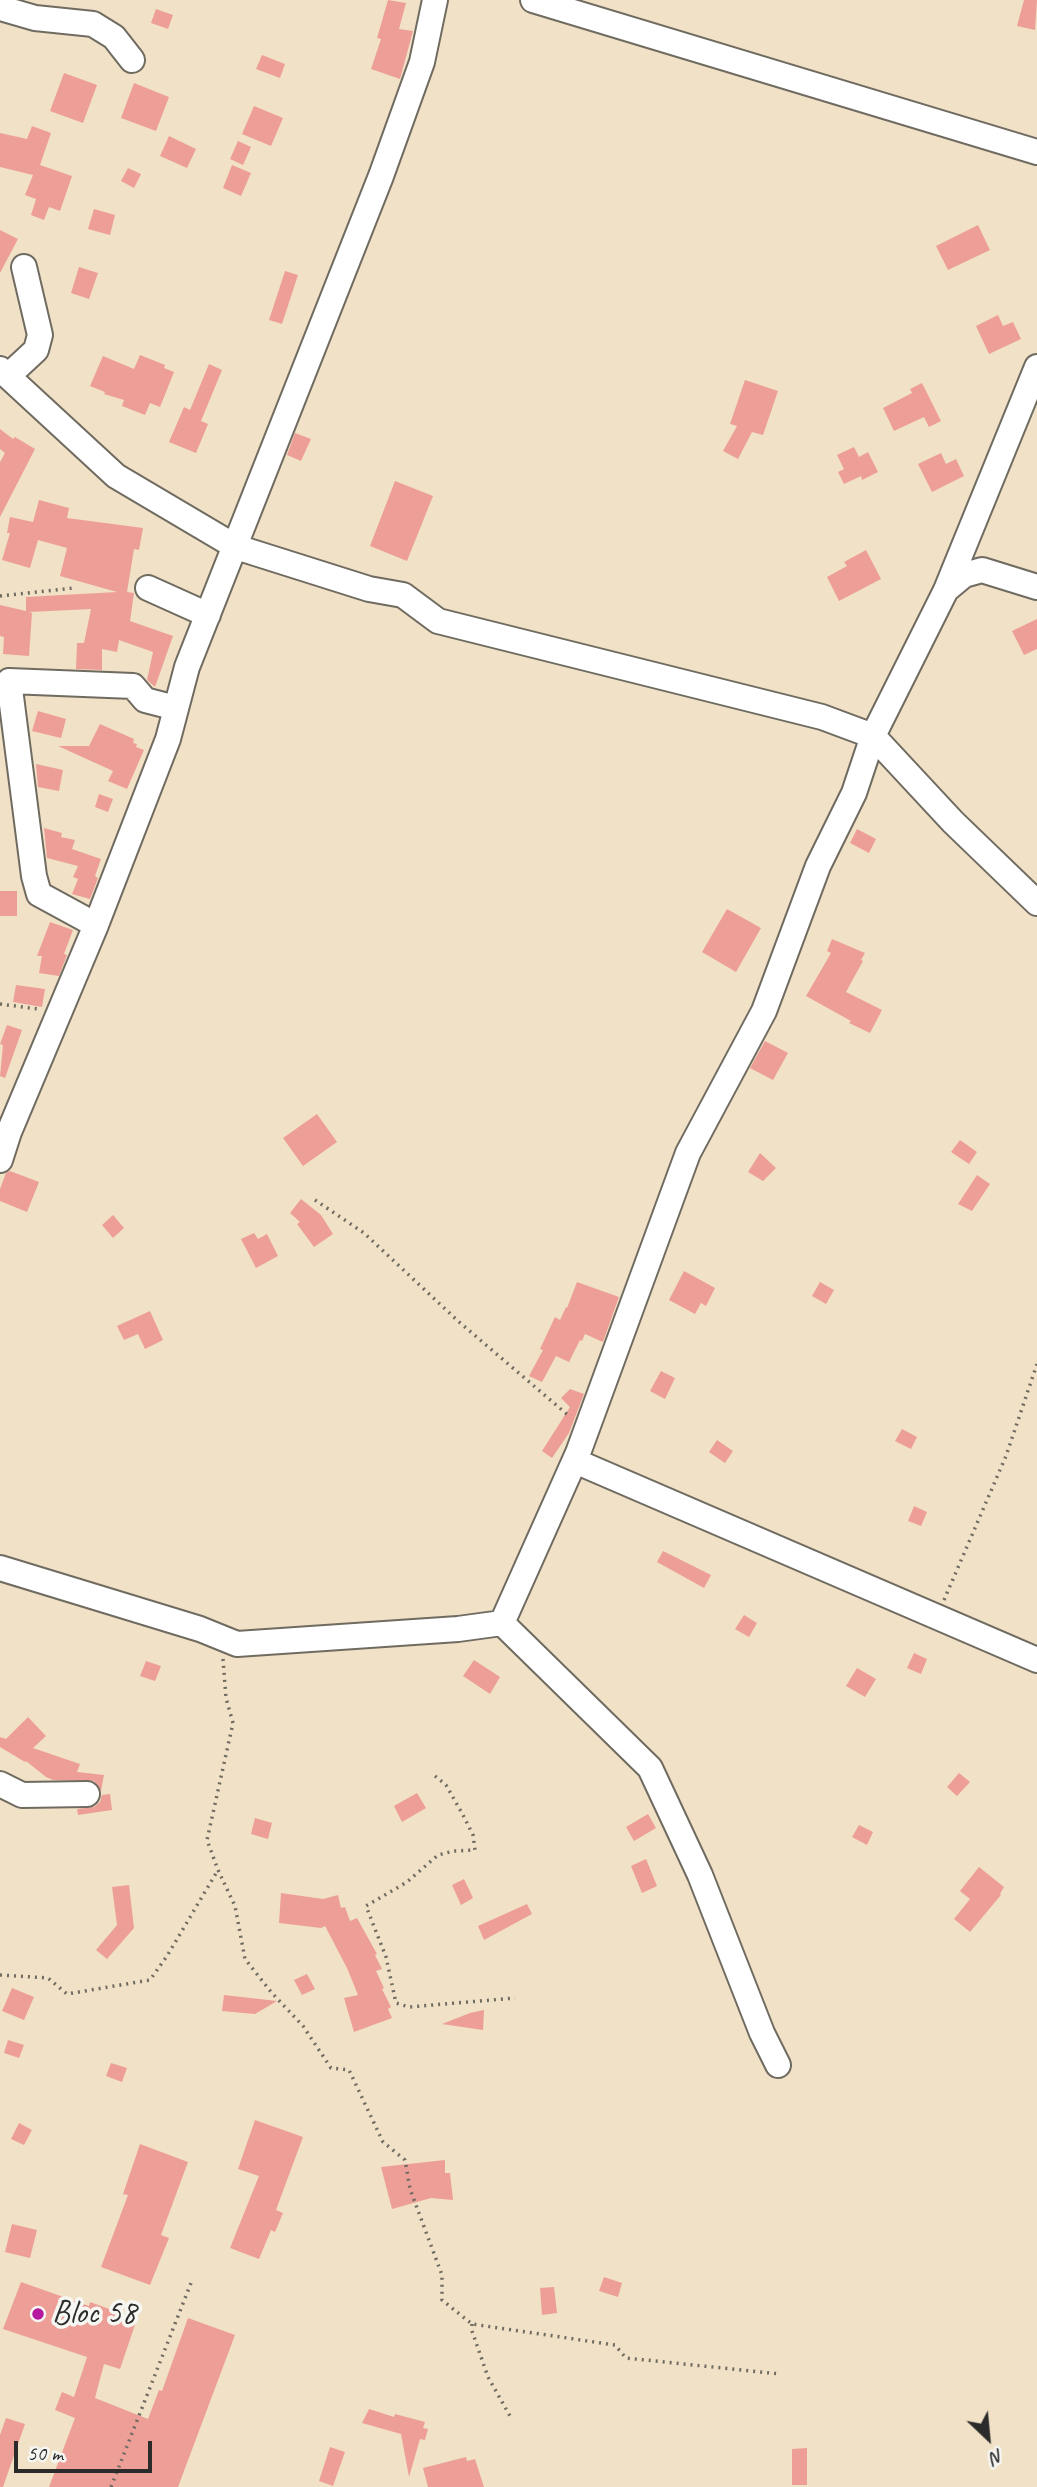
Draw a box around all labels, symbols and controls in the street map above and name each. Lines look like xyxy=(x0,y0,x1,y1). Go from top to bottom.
place label: Bloc 58 xyxy=(52,2294,136,2334)
marker: Bloc 58 xyxy=(30,2306,46,2322)
north arrow xyxy=(953,2403,1023,2473)
scale bar xyxy=(18,2428,156,2472)
text: 50 m xyxy=(27,2440,63,2466)
text: N xyxy=(987,2444,1008,2470)

